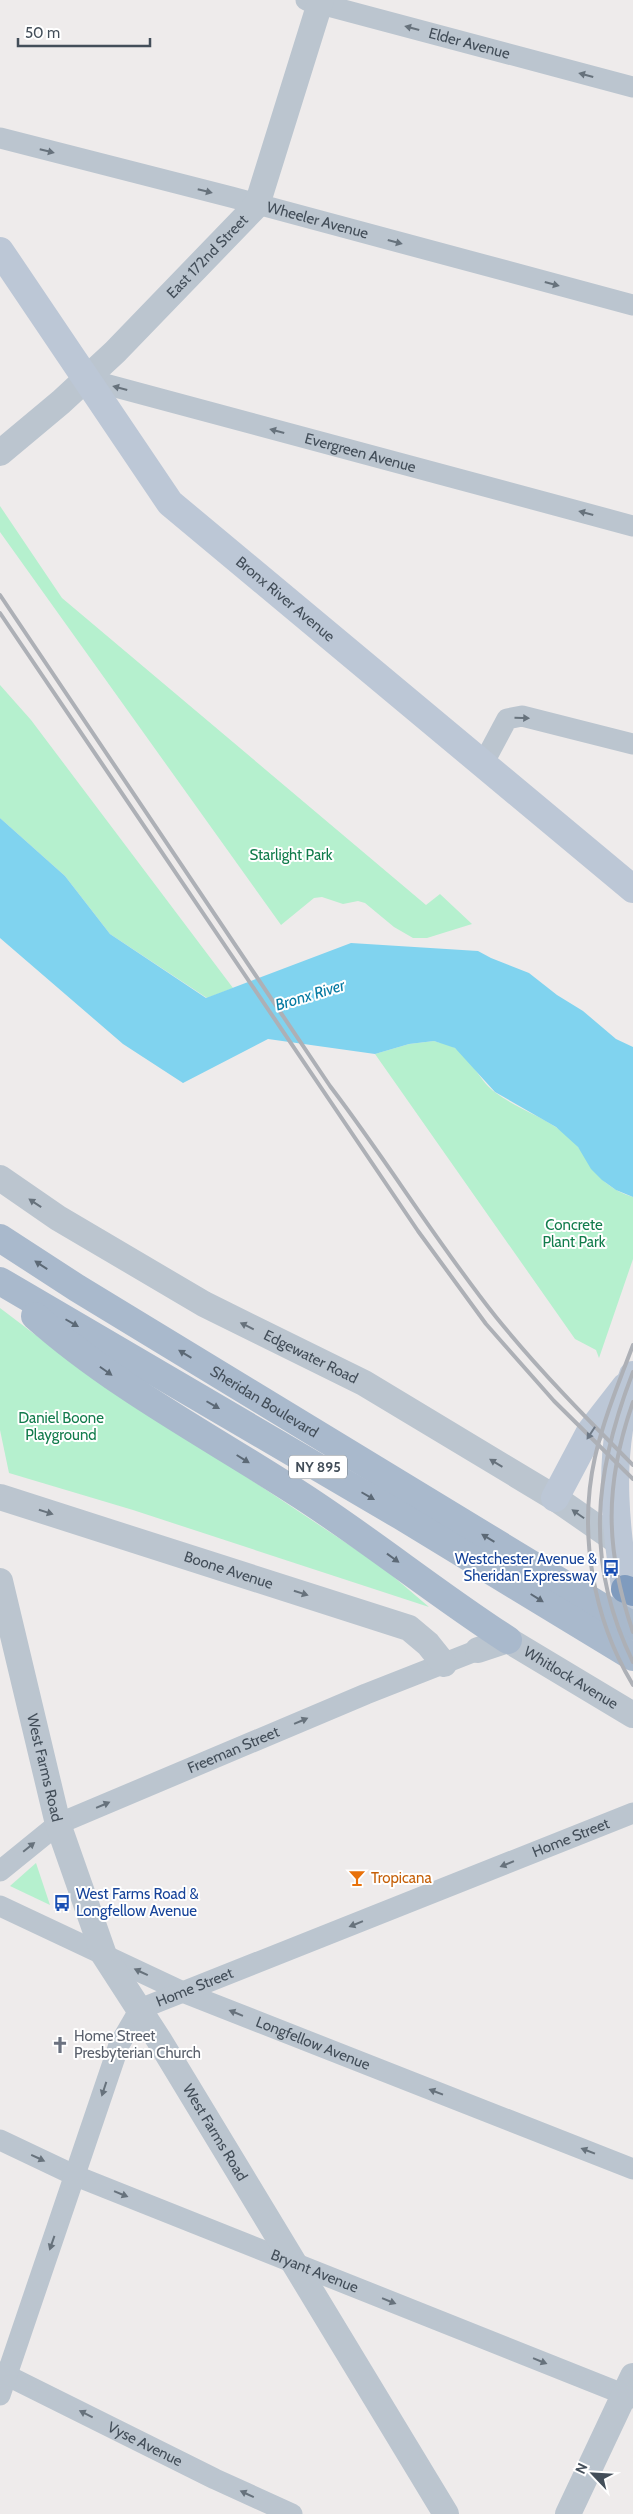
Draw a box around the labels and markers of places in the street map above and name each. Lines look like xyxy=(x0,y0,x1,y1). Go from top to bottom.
place label: Westchester Avenue & Sheridan Expressway xyxy=(455,1550,597,1585)
bus stop icon: Westchester Avenue & Sheridan Expressway xyxy=(601,1558,621,1578)
bar icon: Tropicana xyxy=(347,1868,367,1888)
place label: Tropicana xyxy=(371,1869,432,1887)
place label: West Farms Road & Longfellow Avenue xyxy=(76,1885,199,1920)
bus stop icon: West Farms Road & Longfellow Avenue xyxy=(52,1893,72,1913)
place label: Home Street Presbyterian Church xyxy=(74,2027,201,2062)
church icon: Home Street Presbyterian Church xyxy=(50,2035,70,2055)

